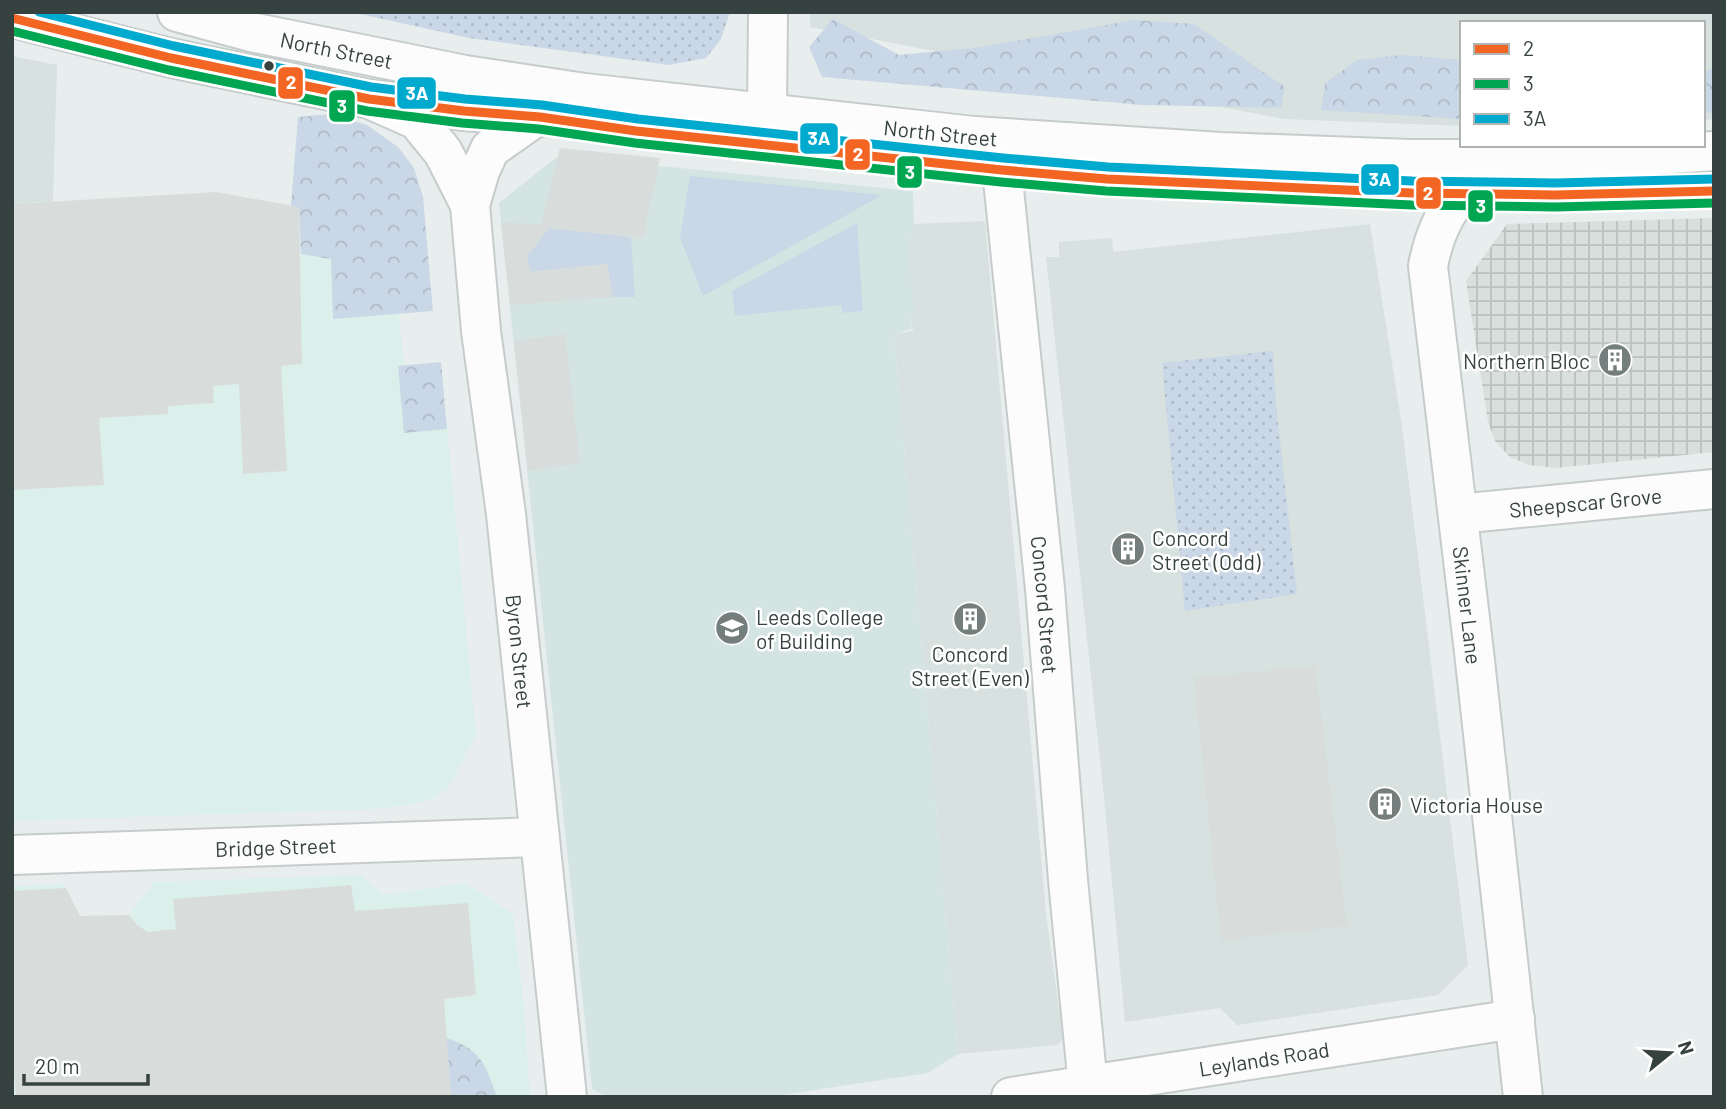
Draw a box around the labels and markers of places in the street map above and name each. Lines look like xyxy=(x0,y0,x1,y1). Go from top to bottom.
unlabelled marker xyxy=(262,59,276,73)
building icon: Northern Bloc xyxy=(1596,341,1634,379)
place label: Northern Bloc xyxy=(1463,348,1590,373)
place label: Concord Street (Odd) xyxy=(1152,525,1261,574)
building icon: Concord Street (Odd) xyxy=(1109,530,1147,568)
building icon: Concord Street (Even) xyxy=(951,600,989,638)
place label: Leeds College of Building xyxy=(756,604,884,653)
school or university icon: Leeds College of Building xyxy=(713,609,751,647)
place label: Concord Street (Even) xyxy=(911,641,1029,690)
building icon: Victoria House xyxy=(1366,785,1404,823)
place label: Victoria House xyxy=(1410,792,1543,817)

